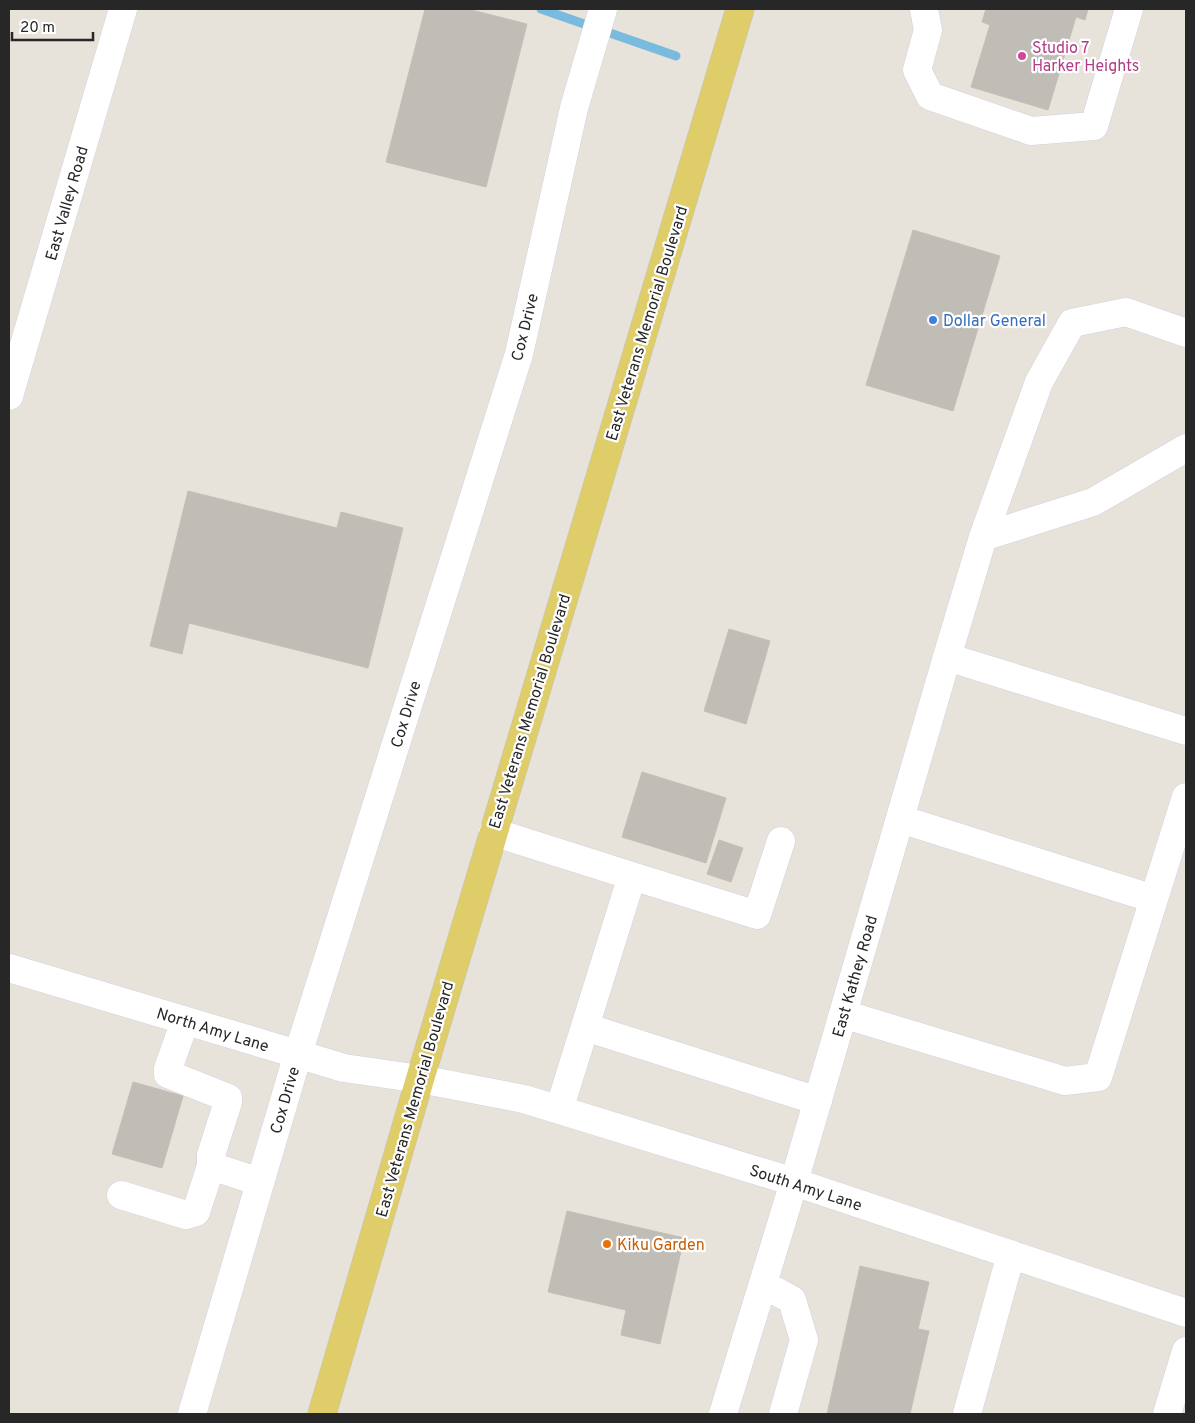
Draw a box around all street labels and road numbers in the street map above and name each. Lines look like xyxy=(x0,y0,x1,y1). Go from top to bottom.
street label: East Valley Road xyxy=(42,144,94,263)
street label: East Veterans Memorial Boulevard xyxy=(603,204,693,443)
street label: Cox Drive xyxy=(508,292,544,363)
street label: East Veterans Memorial Boulevard xyxy=(486,592,576,831)
street label: Cox Drive xyxy=(387,679,427,750)
street label: East Kathey Road xyxy=(829,913,883,1040)
street label: East Veterans Memorial Boulevard xyxy=(373,979,459,1220)
street label: North Amy Lane xyxy=(154,1004,271,1058)
street label: Cox Drive xyxy=(267,1065,305,1136)
street label: South Amy Lane xyxy=(747,1161,864,1217)

